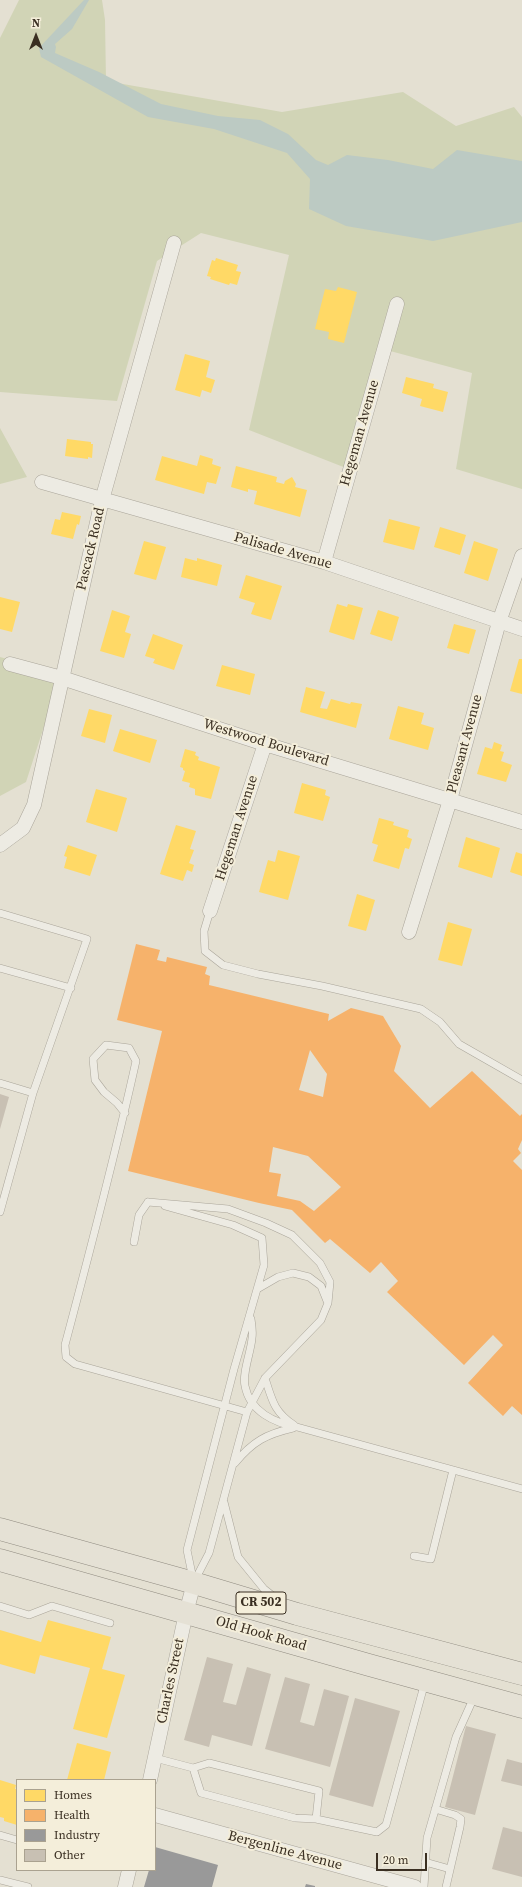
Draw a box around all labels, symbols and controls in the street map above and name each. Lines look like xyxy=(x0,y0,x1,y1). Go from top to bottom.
north arrow xyxy=(16,16,56,56)
text: N xyxy=(32,16,40,31)
street label: Hegeman Avenue xyxy=(337,378,383,488)
street label: Pascack Road xyxy=(73,506,109,592)
street label: Palisade Avenue xyxy=(232,529,334,573)
street label: Pleasant Avenue xyxy=(444,693,486,795)
street label: Westwood Boulevard xyxy=(201,716,331,770)
street label: Hegeman Avenue xyxy=(212,773,262,883)
road number: CR 502 xyxy=(236,1592,286,1614)
street label: Old Hook Road xyxy=(214,1613,308,1655)
street label: Charles Street xyxy=(154,1637,188,1725)
legend xyxy=(16,1779,156,1871)
text: Homes xyxy=(54,1787,92,1803)
text: Health xyxy=(54,1807,90,1823)
text: Industry xyxy=(54,1827,100,1843)
street label: Bergenline Avenue xyxy=(226,1828,344,1874)
scale bar xyxy=(378,1845,429,1871)
text: Other xyxy=(54,1847,85,1863)
text: 20 m xyxy=(383,1852,409,1868)

